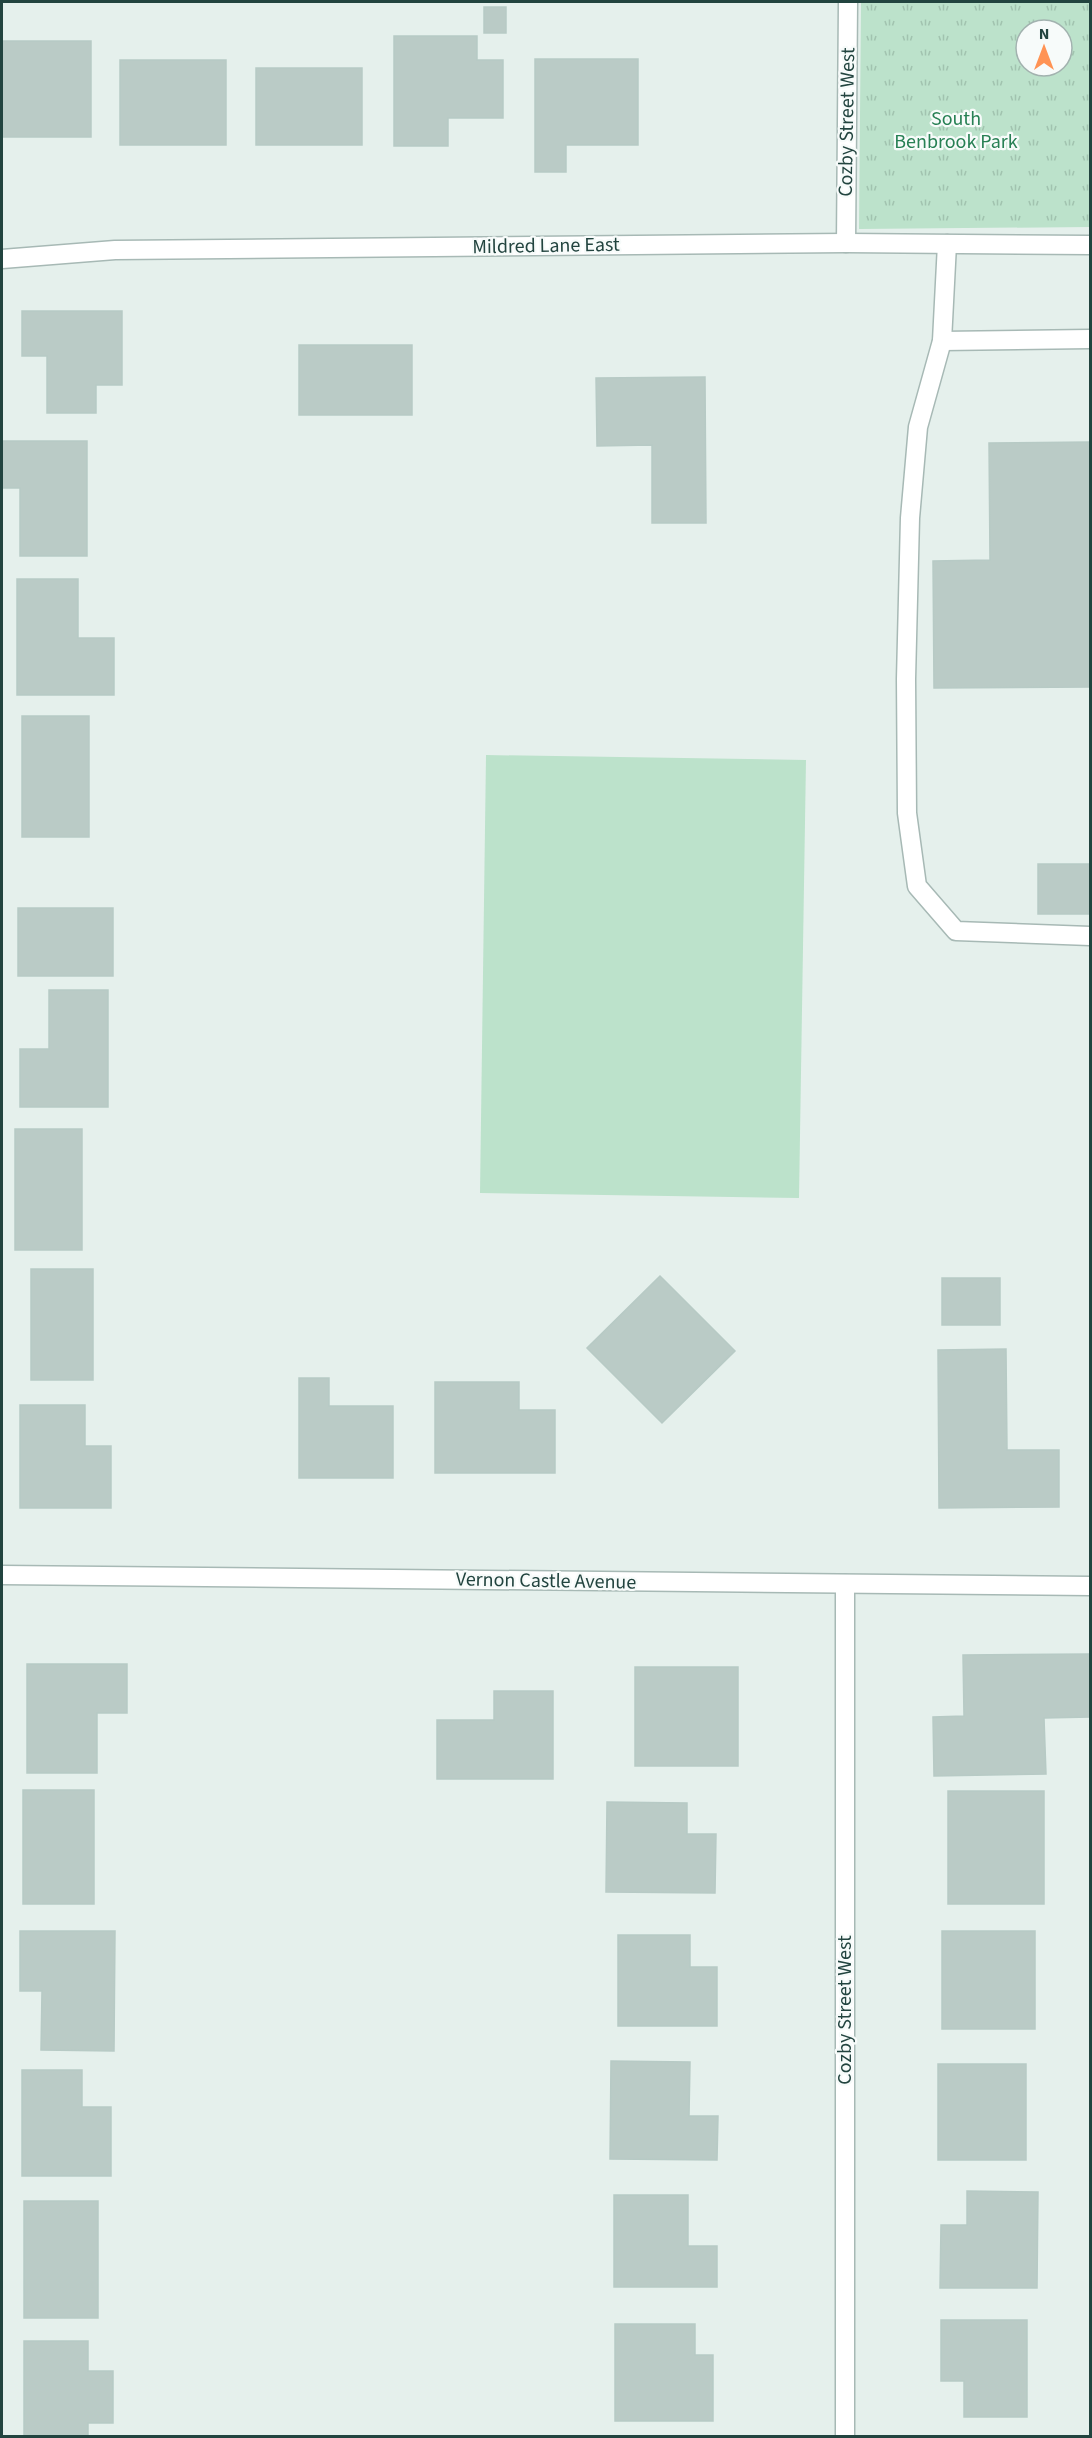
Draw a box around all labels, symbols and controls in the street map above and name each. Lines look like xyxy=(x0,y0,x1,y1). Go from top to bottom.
north arrow xyxy=(1014,18,1074,78)
text: N xyxy=(1039,23,1049,45)
street label: Cozby Street West xyxy=(832,47,862,197)
park label: South Benbrook Park xyxy=(894,105,1018,156)
street label: Mildred Lane East xyxy=(472,231,620,261)
street label: Vernon Castle Avenue xyxy=(456,1565,637,1597)
street label: Cozby Street West xyxy=(831,1935,859,2085)

